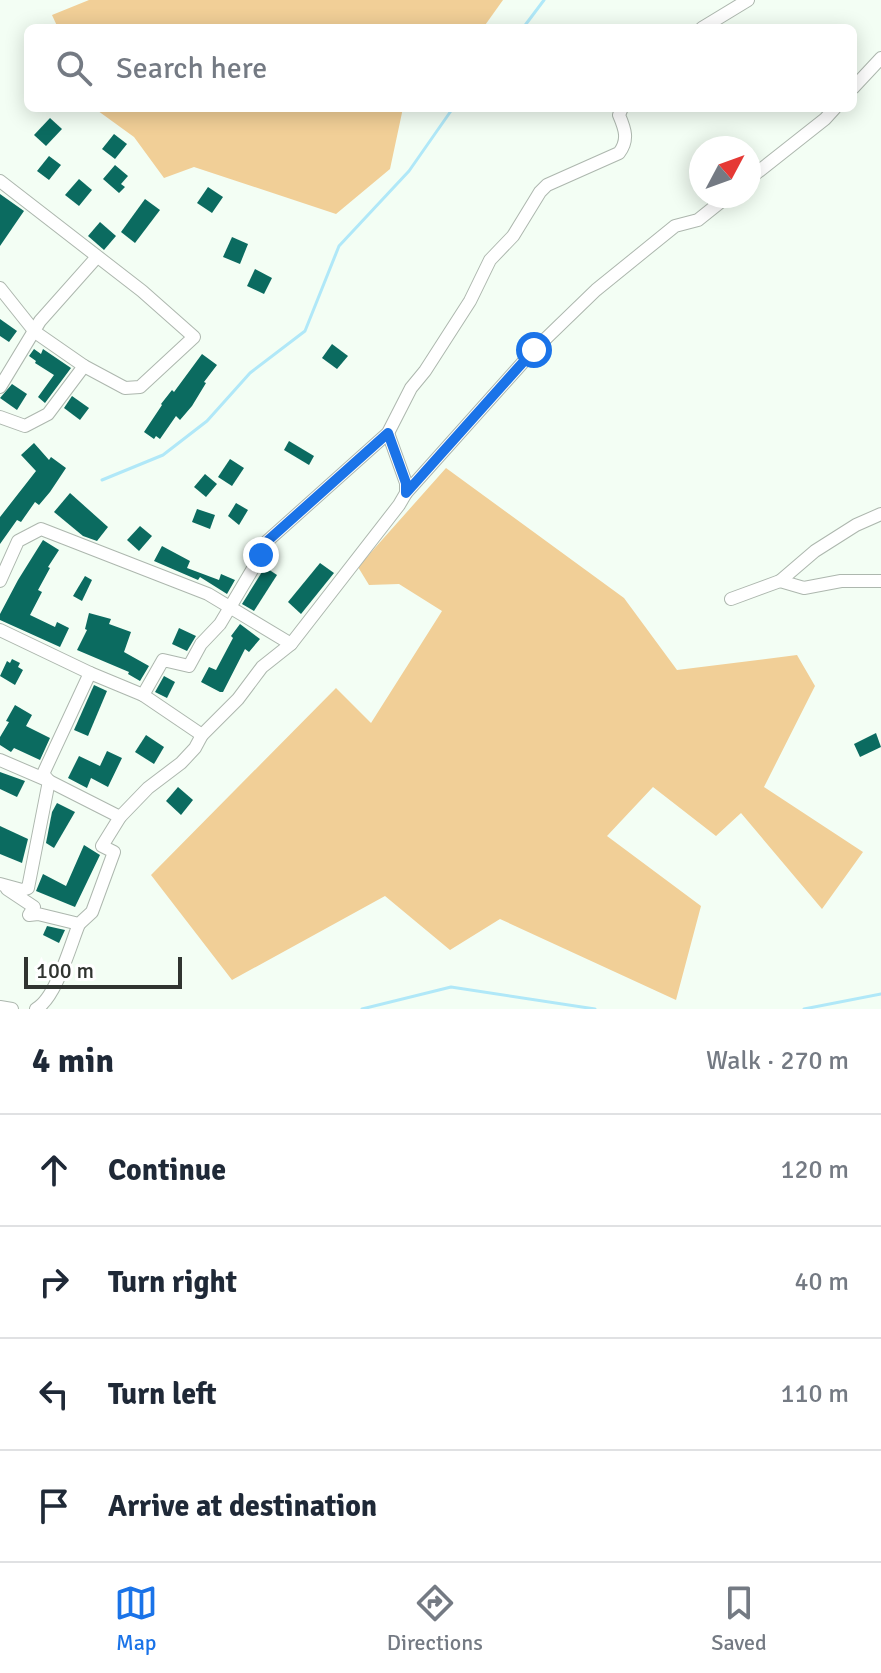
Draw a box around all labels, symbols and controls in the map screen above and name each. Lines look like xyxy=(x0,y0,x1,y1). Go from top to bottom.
search box xyxy=(24,24,857,112)
icon: search xyxy=(52,46,96,90)
text: Search here xyxy=(116,50,267,87)
north arrow xyxy=(689,136,761,208)
route start xyxy=(516,332,552,368)
route end xyxy=(243,537,279,573)
scale bar xyxy=(24,953,182,989)
text: 100 m xyxy=(36,957,94,984)
text: 4 min xyxy=(32,1040,114,1082)
text: Walk · 270 m xyxy=(706,1045,849,1077)
icon: ahead xyxy=(32,1148,76,1192)
text: Continue xyxy=(108,1152,226,1189)
text: 120 m xyxy=(780,1154,849,1186)
icon: right xyxy=(32,1260,76,1304)
text: Turn right xyxy=(108,1264,237,1301)
text: 40 m xyxy=(794,1266,849,1298)
icon: left xyxy=(32,1372,76,1416)
text: Turn left xyxy=(108,1376,217,1413)
text: 110 m xyxy=(780,1378,849,1410)
icon: arrive xyxy=(32,1484,76,1528)
text: Arrive at destination xyxy=(108,1488,377,1525)
tab: Map xyxy=(114,1581,158,1656)
tab: Directions xyxy=(387,1581,483,1656)
tab: Saved xyxy=(711,1581,767,1656)

